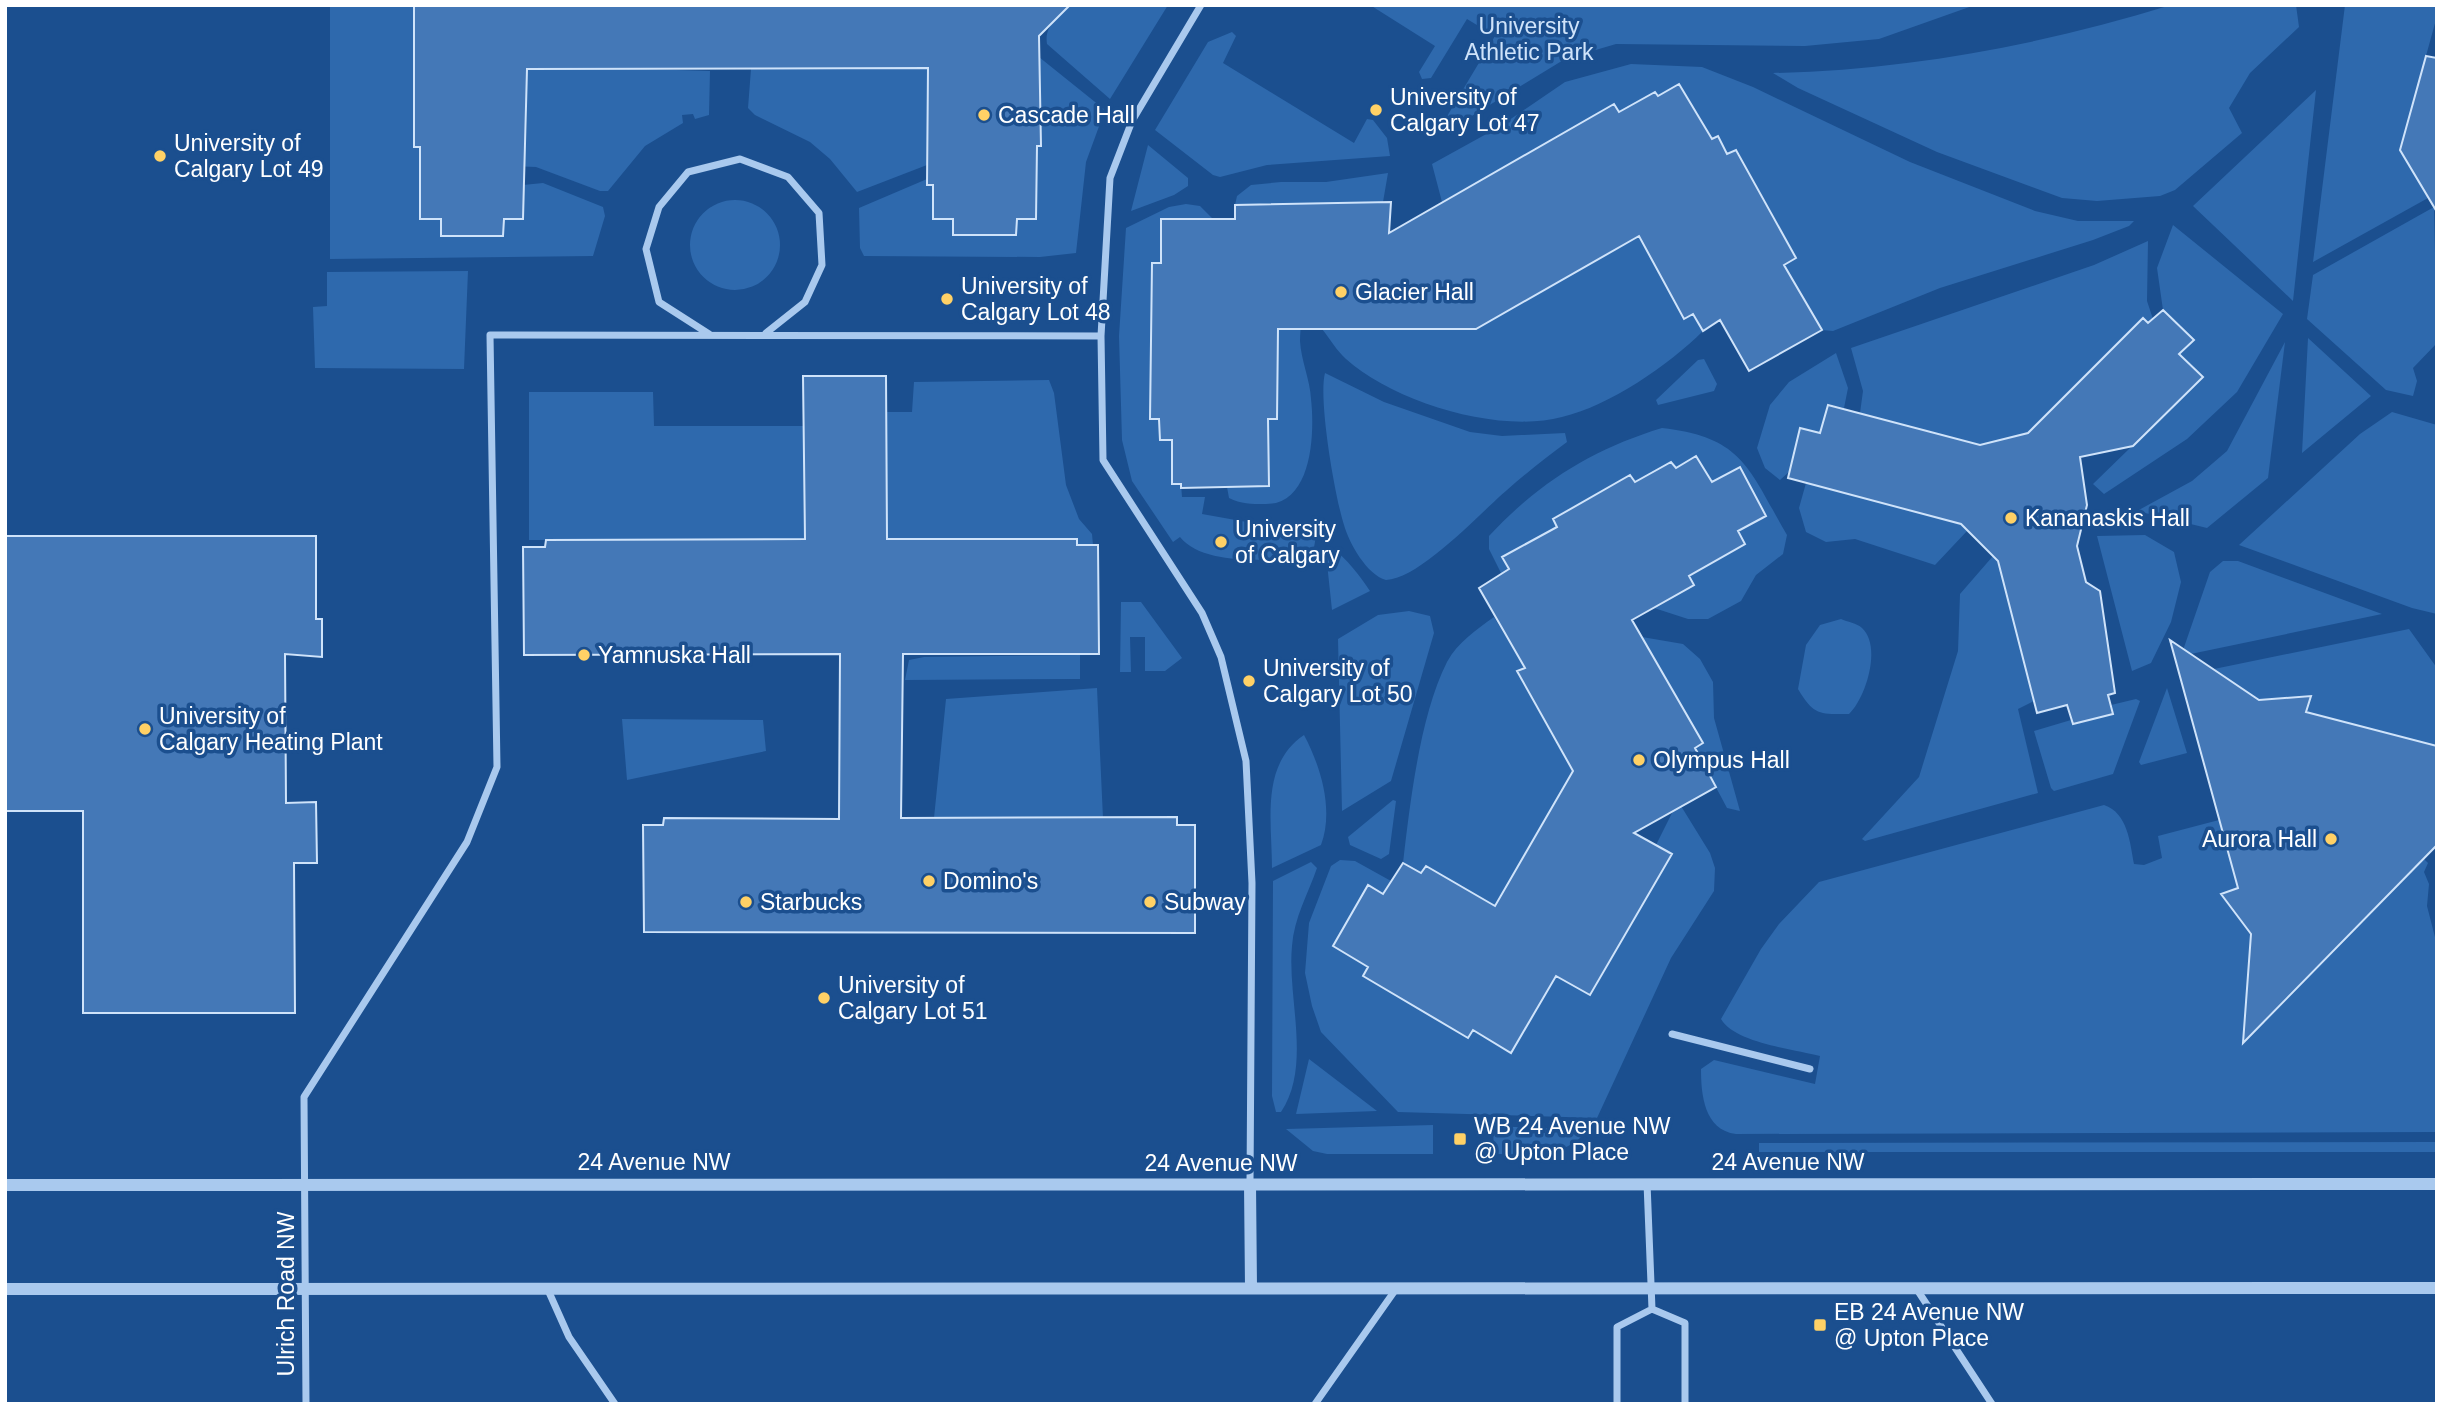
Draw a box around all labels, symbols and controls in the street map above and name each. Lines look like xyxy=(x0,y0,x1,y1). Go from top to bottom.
park label: University Athletic Park xyxy=(1464,13,1594,65)
place label: University of Calgary Lot 47 xyxy=(1390,84,1540,136)
place label: Cascade Hall xyxy=(998,102,1135,128)
marker: University of Calgary Lot 47 xyxy=(1368,102,1384,118)
marker: Cascade Hall xyxy=(976,107,992,123)
place label: University of Calgary Lot 49 xyxy=(174,130,324,182)
marker: University of Calgary Lot 49 xyxy=(152,148,168,164)
place label: University of Calgary Lot 48 xyxy=(961,273,1111,325)
place label: Glacier Hall xyxy=(1355,279,1474,305)
marker: Glacier Hall xyxy=(1333,284,1349,300)
marker: University of Calgary Lot 48 xyxy=(939,291,955,307)
place label: Kananaskis Hall xyxy=(2025,505,2190,531)
marker: Kananaskis Hall xyxy=(2003,510,2019,526)
place label: University of Calgary xyxy=(1235,516,1340,568)
marker: University of Calgary xyxy=(1213,534,1229,550)
place label: Yamnuska Hall xyxy=(598,642,751,668)
marker: Yamnuska Hall xyxy=(576,647,592,663)
place label: University of Calgary Lot 50 xyxy=(1263,655,1413,707)
marker: University of Calgary Lot 50 xyxy=(1241,673,1257,689)
place label: University of Calgary Heating Plant xyxy=(159,703,383,755)
marker: University of Calgary Heating Plant xyxy=(137,721,153,737)
place label: Olympus Hall xyxy=(1653,747,1790,773)
marker: Olympus Hall xyxy=(1631,752,1647,768)
place label: Aurora Hall xyxy=(2202,826,2317,852)
marker: Aurora Hall xyxy=(2323,831,2339,847)
place label: Domino's xyxy=(943,868,1038,894)
marker: Domino's xyxy=(921,873,937,889)
place label: Starbucks xyxy=(760,889,862,915)
place label: Subway xyxy=(1164,889,1246,915)
marker: Starbucks xyxy=(738,894,754,910)
marker: Subway xyxy=(1142,894,1158,910)
place label: University of Calgary Lot 51 xyxy=(838,972,988,1024)
marker: University of Calgary Lot 51 xyxy=(816,990,832,1006)
place label: WB 24 Avenue NW @ Upton Place xyxy=(1474,1113,1671,1165)
marker: WB 24 Avenue NW @ Upton Place xyxy=(1452,1131,1468,1147)
street label: 24 Avenue NW xyxy=(577,1149,731,1175)
street label: 24 Avenue NW xyxy=(1711,1149,1865,1175)
street label: 24 Avenue NW xyxy=(1144,1150,1298,1176)
street label: Ulrich Road NW xyxy=(273,1211,299,1376)
place label: EB 24 Avenue NW @ Upton Place xyxy=(1834,1299,2024,1351)
marker: EB 24 Avenue NW @ Upton Place xyxy=(1812,1317,1828,1333)

